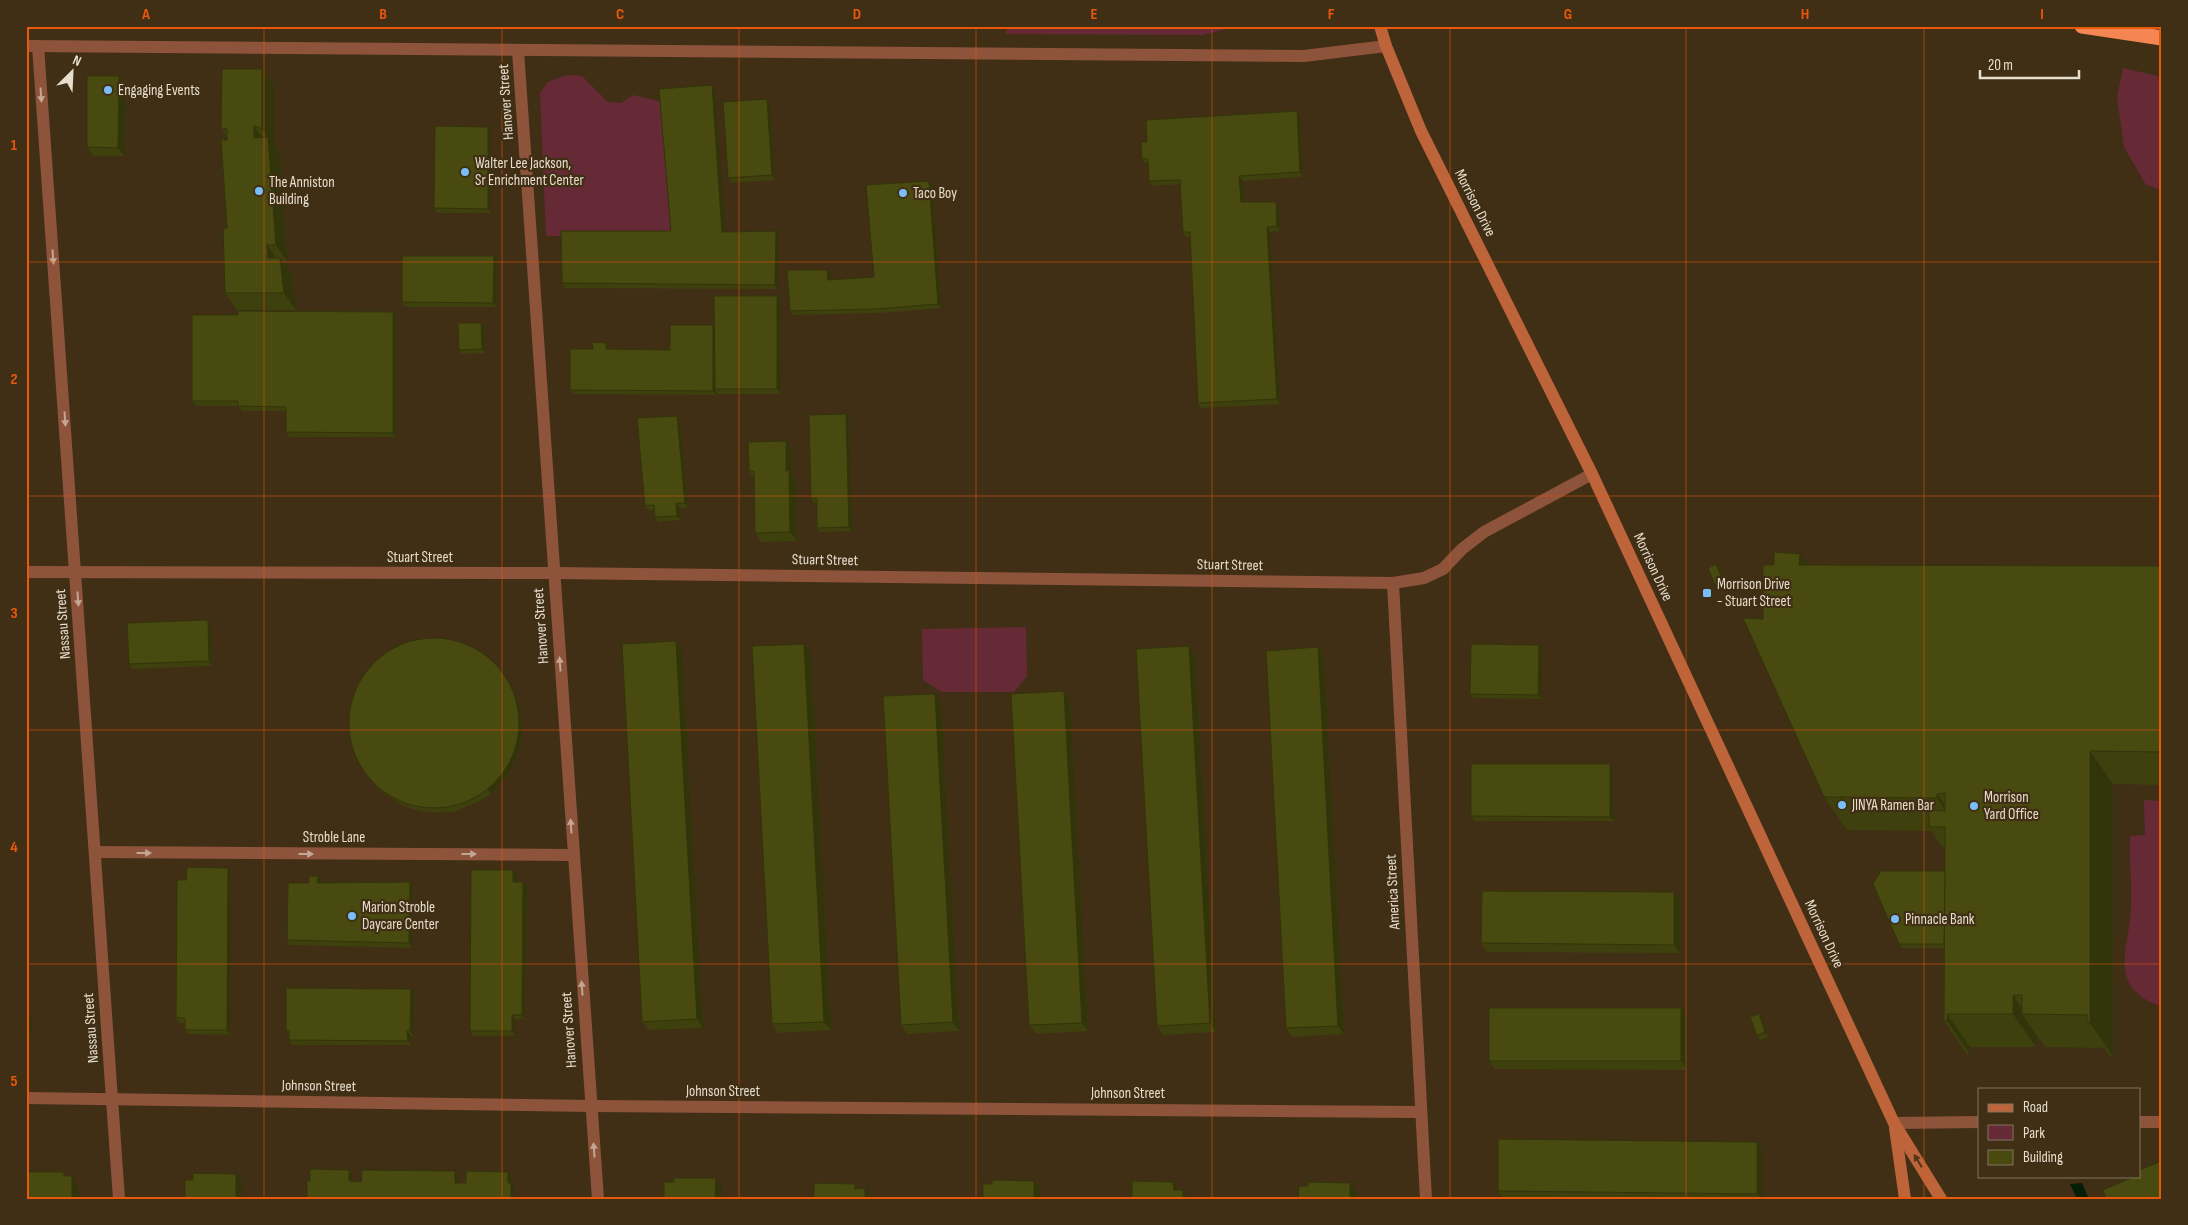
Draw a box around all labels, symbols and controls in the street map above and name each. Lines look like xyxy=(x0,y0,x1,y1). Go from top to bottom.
text: A xyxy=(141,5,150,24)
text: B xyxy=(379,5,387,24)
text: C xyxy=(616,5,624,24)
text: D xyxy=(853,5,861,24)
text: E xyxy=(1091,5,1098,24)
text: F xyxy=(1328,5,1335,24)
text: G xyxy=(1564,5,1572,24)
text: H xyxy=(1801,5,1809,24)
text: I xyxy=(2040,5,2044,24)
north arrow xyxy=(48,48,98,98)
scale bar xyxy=(1980,48,2079,80)
text: N xyxy=(70,51,84,70)
text: 20 m xyxy=(1988,56,2013,75)
street label: Hanover Street xyxy=(494,63,518,141)
place label: Engaging Events xyxy=(118,81,200,100)
marker: Engaging Events xyxy=(102,84,114,96)
one-way arrow xyxy=(38,87,46,103)
text: 1 xyxy=(11,136,18,155)
place label: Walter Lee Jackson, Sr Enrichment Center xyxy=(475,154,585,190)
marker: Walter Lee Jackson, Sr Enrichment Center xyxy=(459,166,471,178)
street label: Morrison Drive xyxy=(1450,166,1500,240)
place label: The Anniston Building xyxy=(269,173,335,209)
place label: Taco Boy xyxy=(913,184,957,203)
marker: The Anniston Building xyxy=(253,185,265,197)
marker: Taco Boy xyxy=(897,187,909,199)
one-way arrow xyxy=(50,249,58,265)
text: 2 xyxy=(10,370,18,389)
one-way arrow xyxy=(61,411,69,427)
street label: Morrison Drive xyxy=(1629,530,1677,604)
street label: Stuart Street xyxy=(387,548,453,567)
street label: Stuart Street xyxy=(792,550,859,570)
street label: Stuart Street xyxy=(1197,555,1264,575)
place label: Morrison Drive - Stuart Street xyxy=(1717,575,1791,611)
street label: Hanover Street xyxy=(529,587,553,665)
marker: Morrison Drive - Stuart Street xyxy=(1701,587,1713,599)
street label: Nassau Street xyxy=(51,588,75,660)
one-way arrow xyxy=(74,591,82,607)
text: 3 xyxy=(10,604,18,623)
one-way arrow xyxy=(555,656,563,672)
place label: Morrison Yard Office xyxy=(1984,788,2039,824)
place label: JINYA Ramen Bar xyxy=(1851,796,1935,815)
marker: JINYA Ramen Bar xyxy=(1836,799,1848,811)
marker: Morrison Yard Office xyxy=(1968,800,1980,812)
one-way arrow xyxy=(566,818,574,834)
street label: Stroble Lane xyxy=(303,828,365,847)
text: 4 xyxy=(10,838,18,857)
one-way arrow xyxy=(136,849,152,857)
one-way arrow xyxy=(299,850,315,858)
one-way arrow xyxy=(461,850,477,858)
street label: America Street xyxy=(1382,854,1405,931)
street label: Morrison Drive xyxy=(1800,897,1848,971)
place label: Marion Stroble Daycare Center xyxy=(362,898,440,934)
marker: Marion Stroble Daycare Center xyxy=(346,910,358,922)
place label: Pinnacle Bank xyxy=(1905,910,1975,929)
marker: Pinnacle Bank xyxy=(1889,913,1901,925)
one-way arrow xyxy=(578,980,586,996)
street label: Hanover Street xyxy=(557,991,581,1069)
street label: Nassau Street xyxy=(79,992,103,1064)
text: 5 xyxy=(10,1072,18,1091)
street label: Johnson Street xyxy=(281,1076,357,1096)
street label: Johnson Street xyxy=(685,1082,761,1101)
street label: Johnson Street xyxy=(1090,1084,1166,1103)
legend xyxy=(1978,1088,2140,1178)
text: Road xyxy=(2023,1098,2048,1117)
text: Park xyxy=(2023,1124,2045,1143)
one-way arrow xyxy=(590,1142,598,1158)
text: Building xyxy=(2023,1148,2063,1167)
one-way arrow xyxy=(1913,1154,1922,1167)

